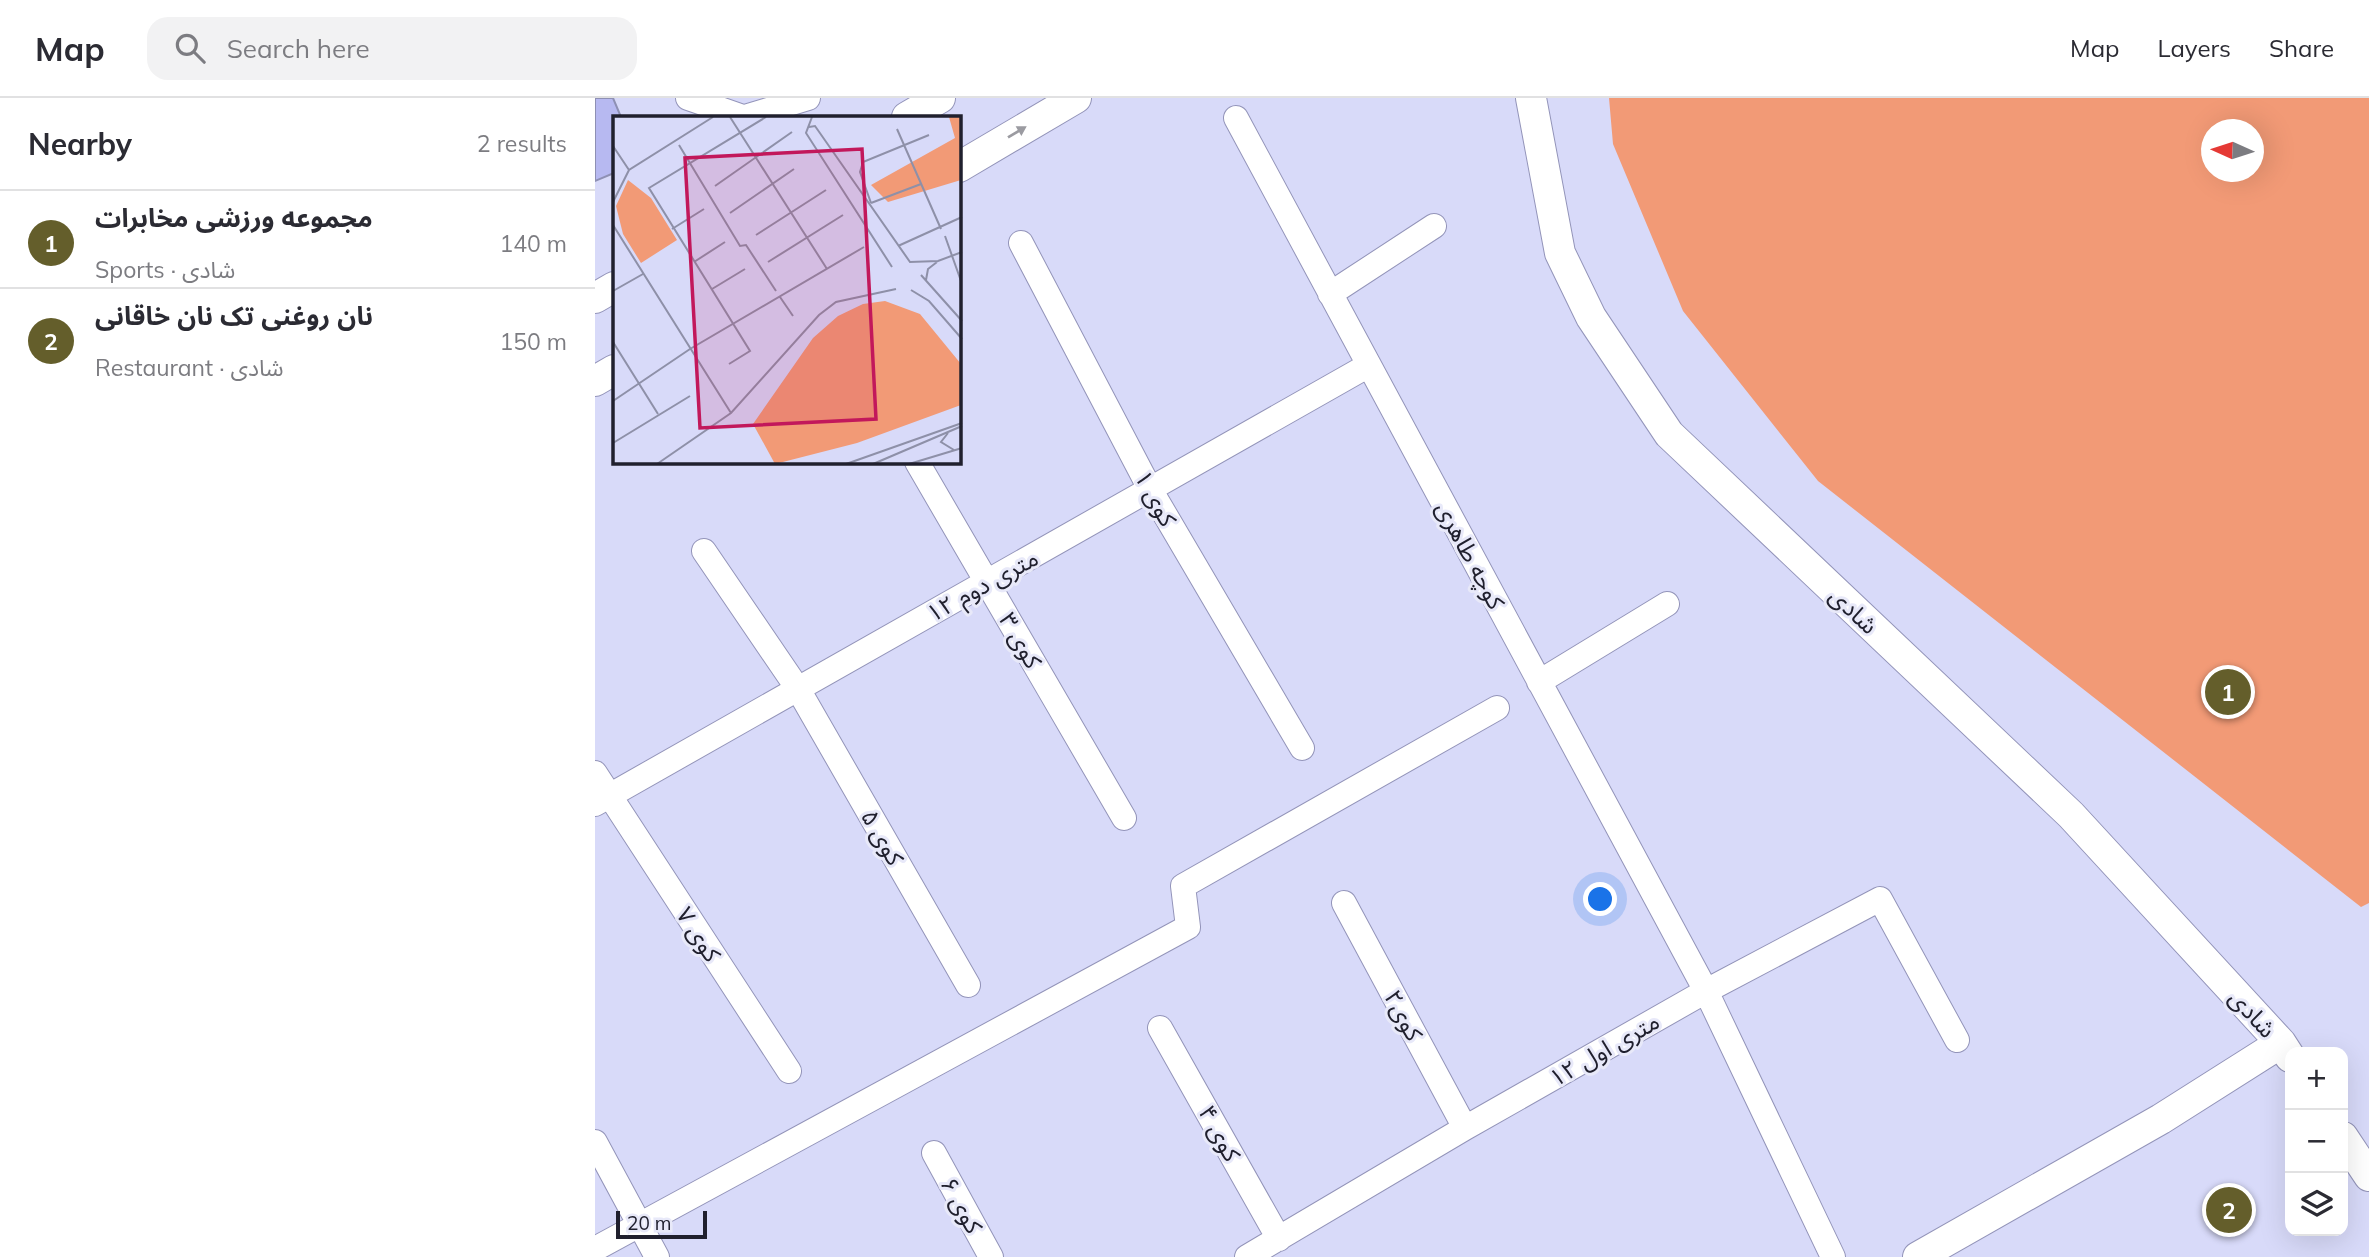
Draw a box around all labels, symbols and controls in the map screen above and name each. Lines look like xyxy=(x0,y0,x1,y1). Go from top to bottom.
search box xyxy=(147,17,637,80)
text: Map xyxy=(35,28,105,69)
icon: search xyxy=(171,29,209,67)
text: Search here xyxy=(227,32,370,65)
text: Map xyxy=(2070,33,2119,63)
text: Layers xyxy=(2157,33,2231,63)
text: Share xyxy=(2269,33,2334,63)
inset map xyxy=(613,116,961,464)
north arrow xyxy=(2201,119,2264,182)
text: Nearby xyxy=(28,125,132,163)
one-way arrow xyxy=(1008,126,1027,139)
text: 2 results xyxy=(477,129,567,158)
text: مجموعه ورزشی مخابرات xyxy=(95,201,373,234)
text: 1 xyxy=(44,229,58,258)
text: 140 m xyxy=(499,229,567,258)
text: Sports · شادی xyxy=(95,255,235,284)
text: نان روغنی تک نان خاقانی xyxy=(95,299,373,332)
text: 2 xyxy=(44,327,58,356)
text: 150 m xyxy=(499,327,567,356)
text: Restaurant · شادی xyxy=(95,353,284,382)
street label: کوی ۱ xyxy=(1128,465,1184,532)
street label: کوچه طاهری xyxy=(1429,496,1512,616)
street label: ۱۲ متری دوم xyxy=(921,542,1045,631)
street label: شادی xyxy=(1823,580,1885,640)
street label: کوی ۳ xyxy=(993,607,1049,674)
pin: 1 xyxy=(2205,666,2251,718)
street label: کوی ۵ xyxy=(855,804,911,871)
your location xyxy=(1583,882,1617,916)
street label: کوی ۷ xyxy=(670,901,728,968)
street label: شادی xyxy=(2223,982,2283,1044)
street label: کوی۲ xyxy=(1378,984,1430,1047)
street label: ۱۲ متری اول xyxy=(1543,1005,1665,1093)
map controls xyxy=(2285,1047,2348,1236)
button: + xyxy=(2285,1047,2348,1110)
street label: کوی ۴ xyxy=(1192,1100,1248,1167)
button: − xyxy=(2285,1110,2348,1173)
street label: کوی ۶ xyxy=(934,1172,990,1239)
button: layers xyxy=(2285,1173,2348,1236)
pin: 2 xyxy=(2206,1184,2252,1236)
scale bar xyxy=(616,1208,707,1240)
text: 20 m xyxy=(627,1211,671,1235)

